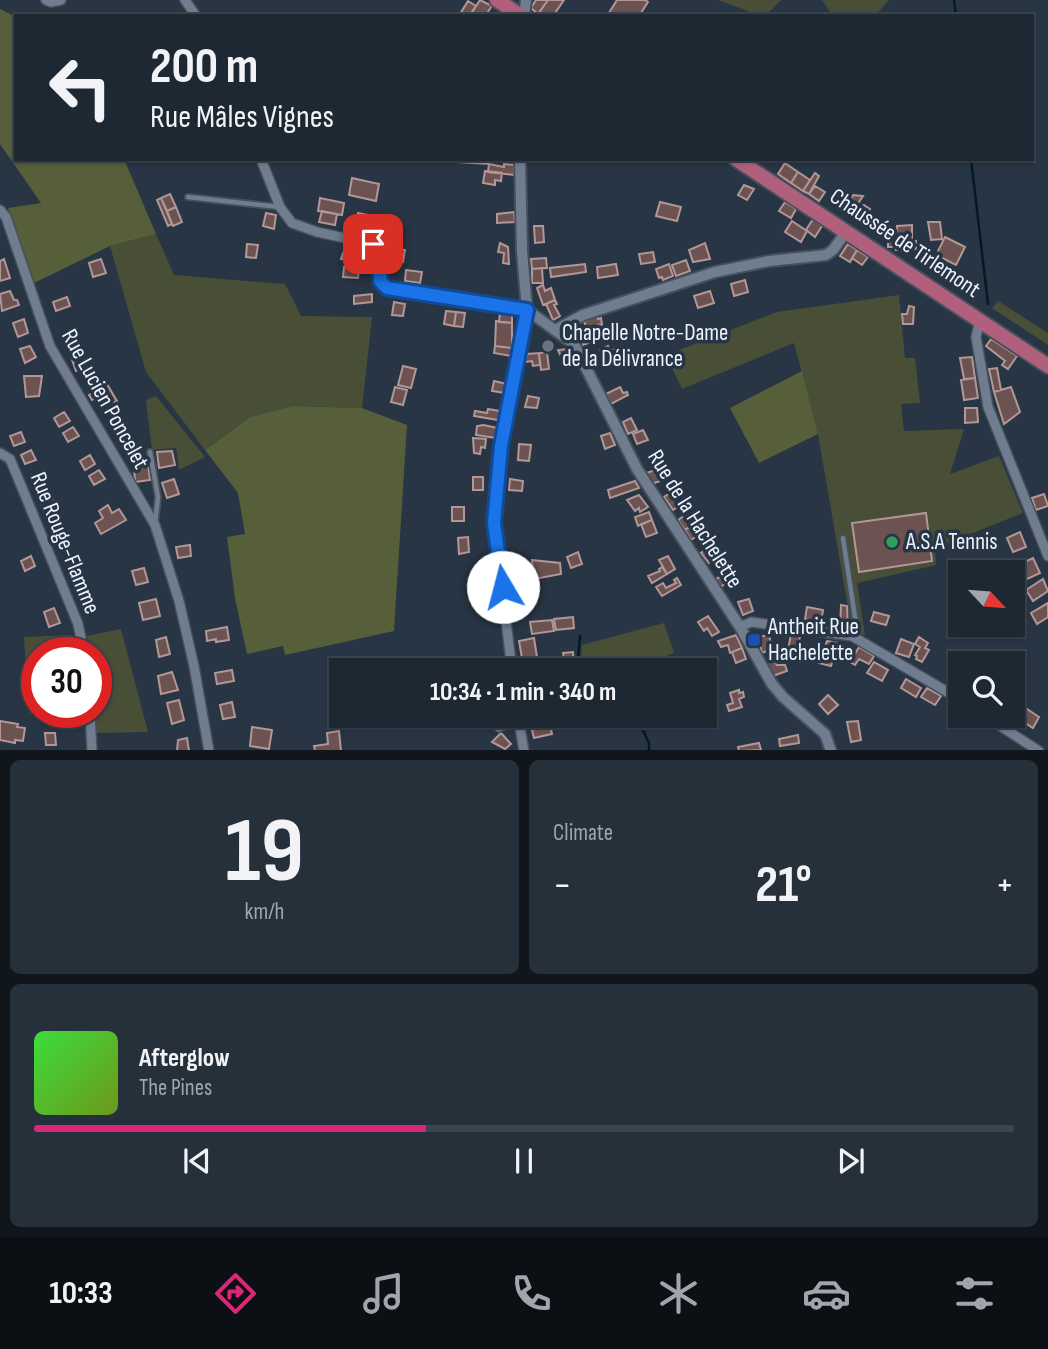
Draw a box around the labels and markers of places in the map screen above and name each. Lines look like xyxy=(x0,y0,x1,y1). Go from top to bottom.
pin xyxy=(343,214,403,274)
place label: Chapelle Notre-Dame de la Délivrance xyxy=(562,319,728,373)
marker: Chapelle Notre-Dame de la Délivrance xyxy=(540,338,556,354)
place label: A.S.A Tennis xyxy=(905,528,998,556)
marker: A.S.A Tennis xyxy=(884,534,900,550)
place label: Antheit Rue Hachelette xyxy=(767,613,859,667)
marker: Antheit Rue Hachelette xyxy=(746,632,762,648)

